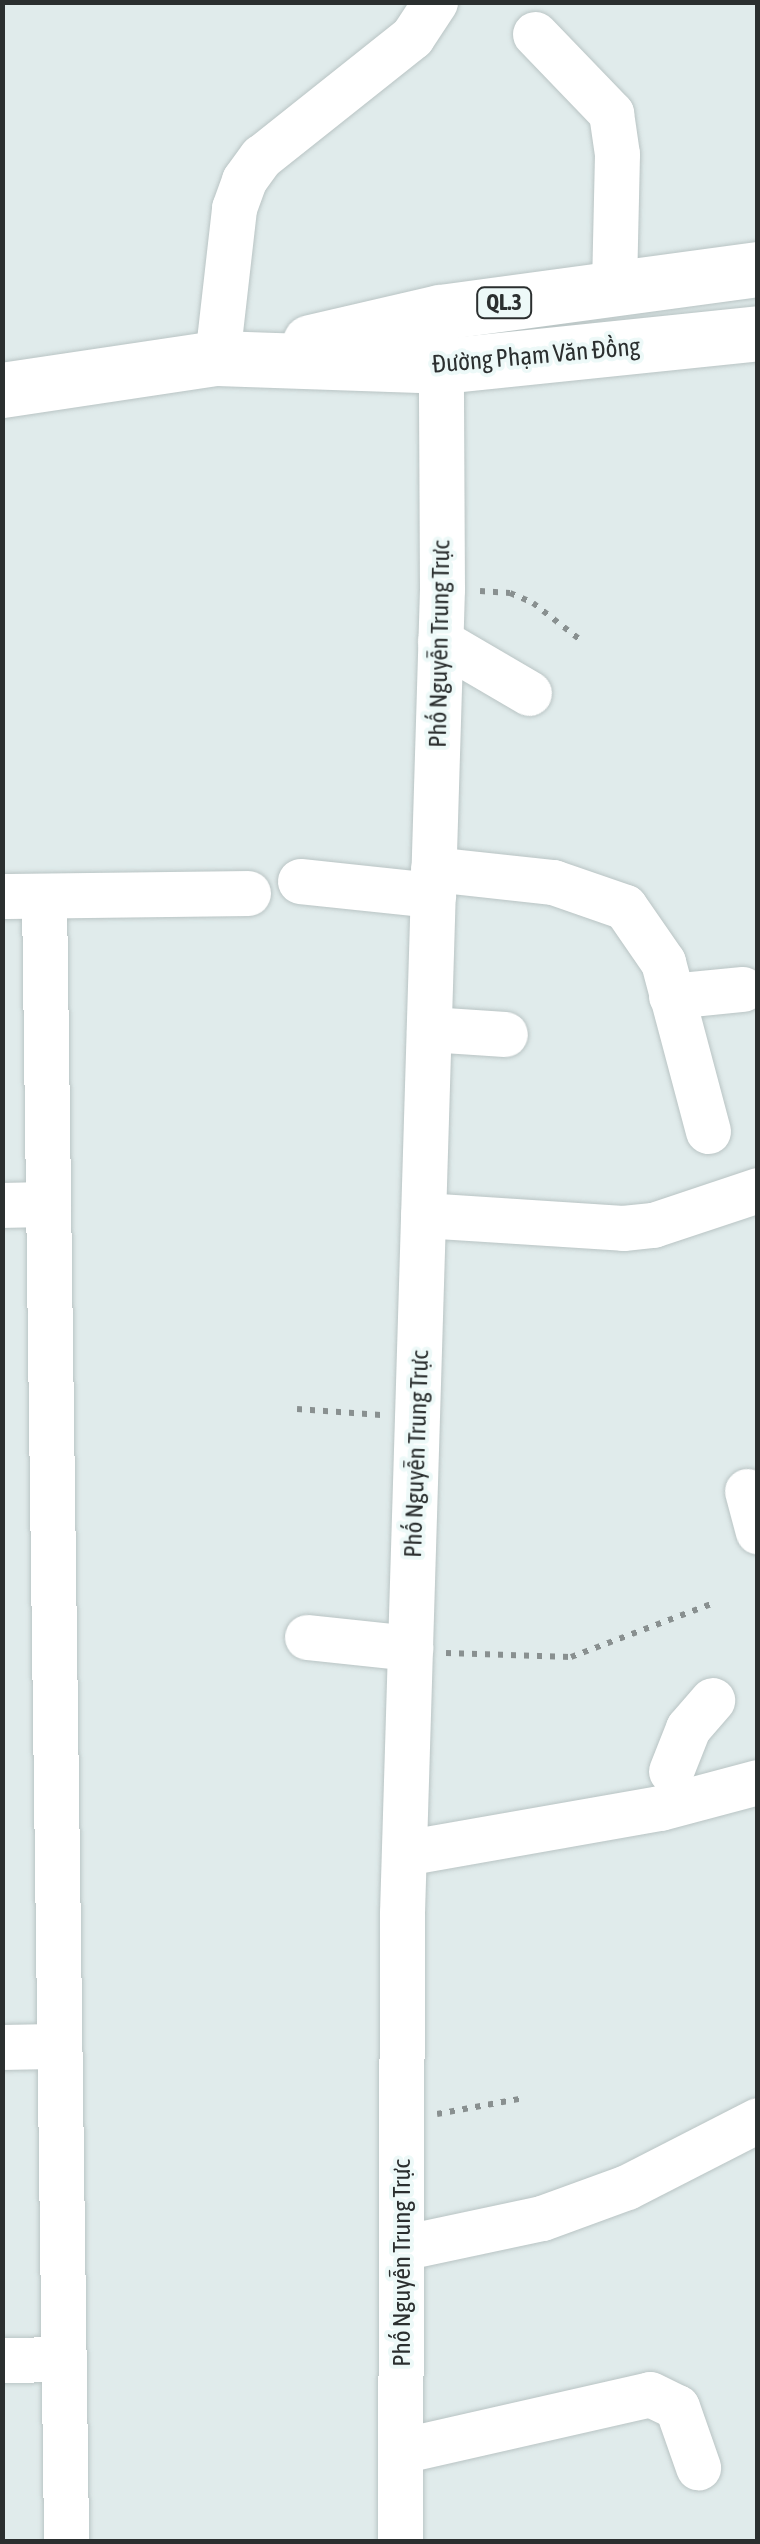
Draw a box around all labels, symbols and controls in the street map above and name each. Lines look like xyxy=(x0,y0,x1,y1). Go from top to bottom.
road number: QL.3 xyxy=(474,286,534,320)
street label: Đường Phạm Văn Đồng xyxy=(431,331,641,379)
street label: Phố Nguyễn Trung Trực xyxy=(422,540,456,748)
street label: Phố Nguyễn Trung Trực xyxy=(397,1350,435,1558)
street label: Phố Nguyễn Trung Trực xyxy=(386,2159,416,2367)

